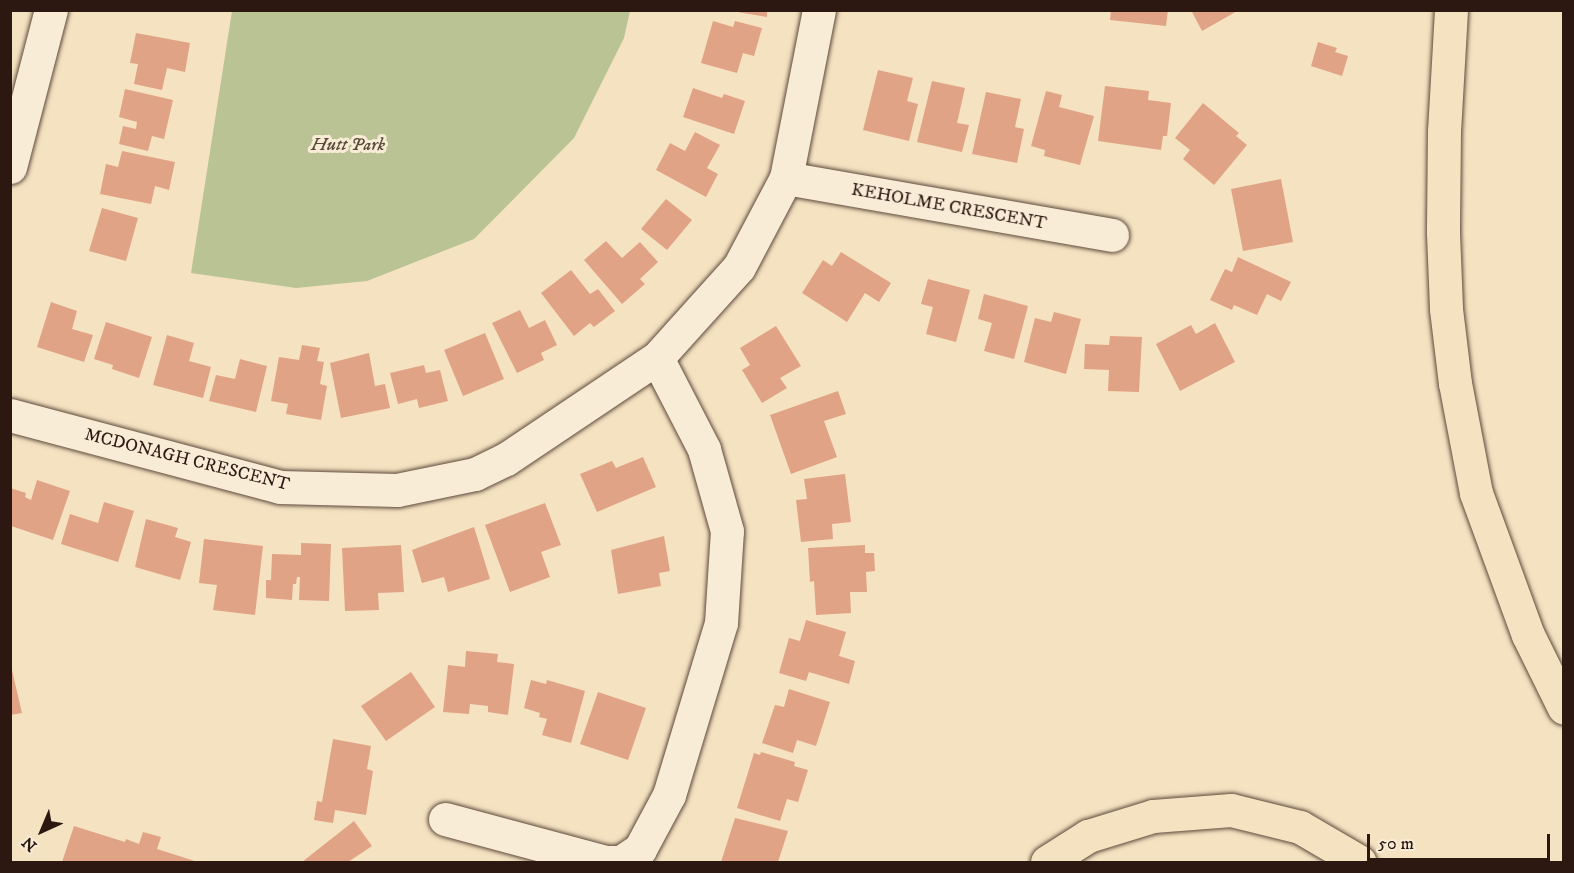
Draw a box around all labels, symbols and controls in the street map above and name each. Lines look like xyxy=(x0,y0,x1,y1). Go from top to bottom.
park label: Hutt Park xyxy=(311,134,385,156)
street label: KEHOLME CRESCENT xyxy=(850,179,1048,235)
street label: MCDONAGH CRESCENT xyxy=(82,424,292,496)
north arrow xyxy=(12,801,72,861)
scale bar xyxy=(1370,822,1553,860)
text: N xyxy=(18,832,41,856)
text: 50 m xyxy=(1378,833,1414,855)

